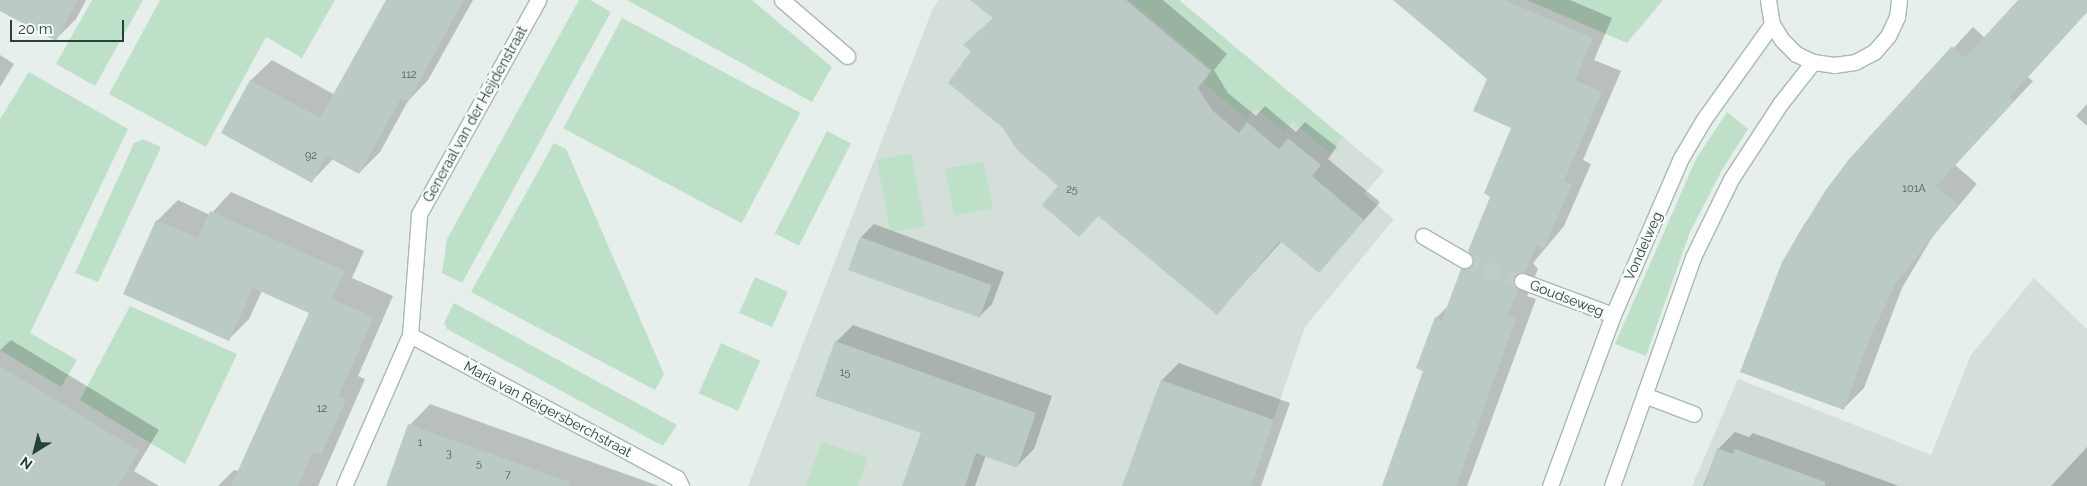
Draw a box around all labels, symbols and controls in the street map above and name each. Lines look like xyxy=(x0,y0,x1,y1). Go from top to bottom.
scale bar xyxy=(12,10,126,42)
text: 20 m xyxy=(18,20,53,38)
street label: Generaal van der Heijdenstraat xyxy=(419,22,531,206)
house number: 112 xyxy=(401,68,417,82)
house number: 92 xyxy=(305,149,317,163)
house number: 101A xyxy=(1902,182,1926,196)
house number: 25 xyxy=(1066,183,1078,197)
street label: Vondelweg xyxy=(1620,209,1666,283)
street label: Goudseweg xyxy=(1528,276,1606,320)
street label: Maria van Reigersberchstraat xyxy=(461,357,635,461)
house number: 15 xyxy=(840,366,850,380)
house number: 12 xyxy=(317,402,327,416)
north arrow xyxy=(10,426,60,476)
house number: 1 xyxy=(418,436,422,450)
house number: 3 xyxy=(446,447,452,461)
text: N xyxy=(17,454,35,473)
house number: 5 xyxy=(476,457,482,471)
house number: 7 xyxy=(505,468,511,482)

